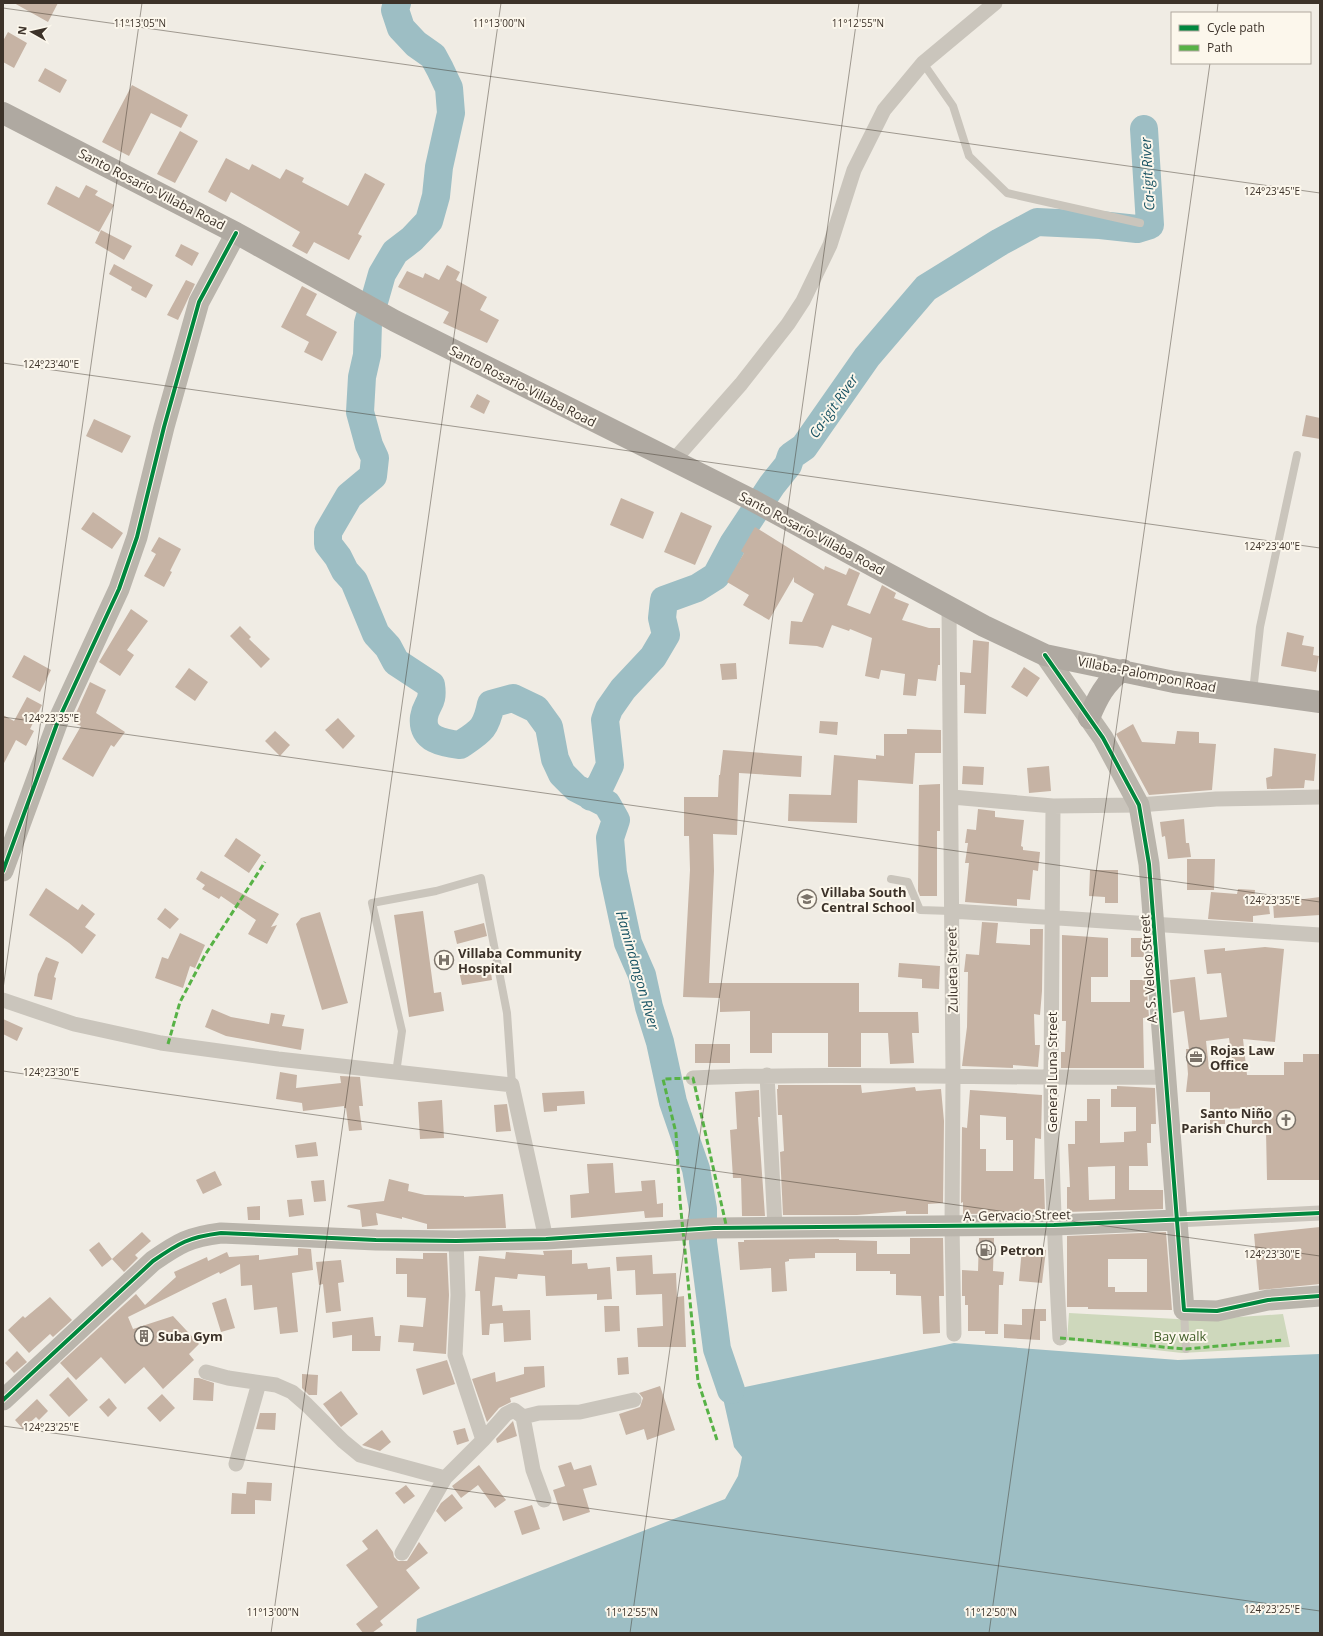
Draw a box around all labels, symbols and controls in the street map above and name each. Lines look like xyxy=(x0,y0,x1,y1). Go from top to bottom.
north arrow xyxy=(12,12,52,52)
legend xyxy=(1171,12,1311,64)
text: 11°13'05"N xyxy=(114,16,166,30)
text: 11°13'00"N xyxy=(473,16,525,30)
text: 11°12'55"N xyxy=(832,16,884,30)
text: Cycle path xyxy=(1207,19,1265,36)
text: N xyxy=(14,25,30,36)
text: Path xyxy=(1207,39,1233,56)
water label: Ca-igit River xyxy=(1136,136,1158,211)
street label: Santo Rosario-Villaba Road xyxy=(76,144,228,234)
text: 124°23'45"E xyxy=(1244,184,1300,198)
street label: Santo Rosario-Villaba Road xyxy=(447,341,599,431)
text: 124°23'40"E xyxy=(23,357,79,371)
water label: Ca-igit River xyxy=(804,370,862,442)
street label: Santo Rosario-Villaba Road xyxy=(736,487,888,579)
text: 124°23'40"E xyxy=(1244,539,1300,553)
street label: Villaba-Palompon Road xyxy=(1076,652,1218,696)
text: 124°23'35"E xyxy=(23,711,79,725)
place label: Villaba South Central School xyxy=(821,883,915,916)
school or university icon: Villaba South Central School xyxy=(796,888,818,910)
text: 124°23'35"E xyxy=(1244,893,1300,907)
water label: Hamindangon River xyxy=(612,908,664,1032)
street label: A. S. Veloso Street xyxy=(1135,914,1161,1024)
street label: Zulueta Street xyxy=(942,927,962,1013)
place label: Villaba Community Hospital xyxy=(458,944,582,977)
hospital icon: Villaba Community Hospital xyxy=(433,949,455,971)
street label: General Luna Street xyxy=(1043,1011,1061,1132)
place label: Rojas Law Office xyxy=(1210,1041,1275,1074)
office icon: Rojas Law Office xyxy=(1185,1046,1207,1068)
text: 124°23'30"E xyxy=(23,1065,79,1079)
place label: Santo Niño Parish Church xyxy=(1181,1104,1272,1137)
church icon: Santo Niño Parish Church xyxy=(1275,1109,1297,1131)
street label: A. Gervacio Street xyxy=(963,1205,1071,1225)
fuel station icon: Petron xyxy=(975,1239,997,1261)
place label: Petron xyxy=(1000,1241,1044,1259)
text: 124°23'30"E xyxy=(1244,1247,1300,1261)
building icon: Suba Gym xyxy=(133,1325,155,1347)
place label: Suba Gym xyxy=(158,1327,223,1345)
park label: Bay walk xyxy=(1154,1327,1207,1345)
text: 124°23'25"E xyxy=(23,1420,79,1434)
text: 124°23'25"E xyxy=(1244,1602,1300,1616)
text: 11°13'00"N xyxy=(247,1605,299,1619)
text: 11°12'55"N xyxy=(606,1605,658,1619)
text: 11°12'50"N xyxy=(965,1605,1017,1619)

